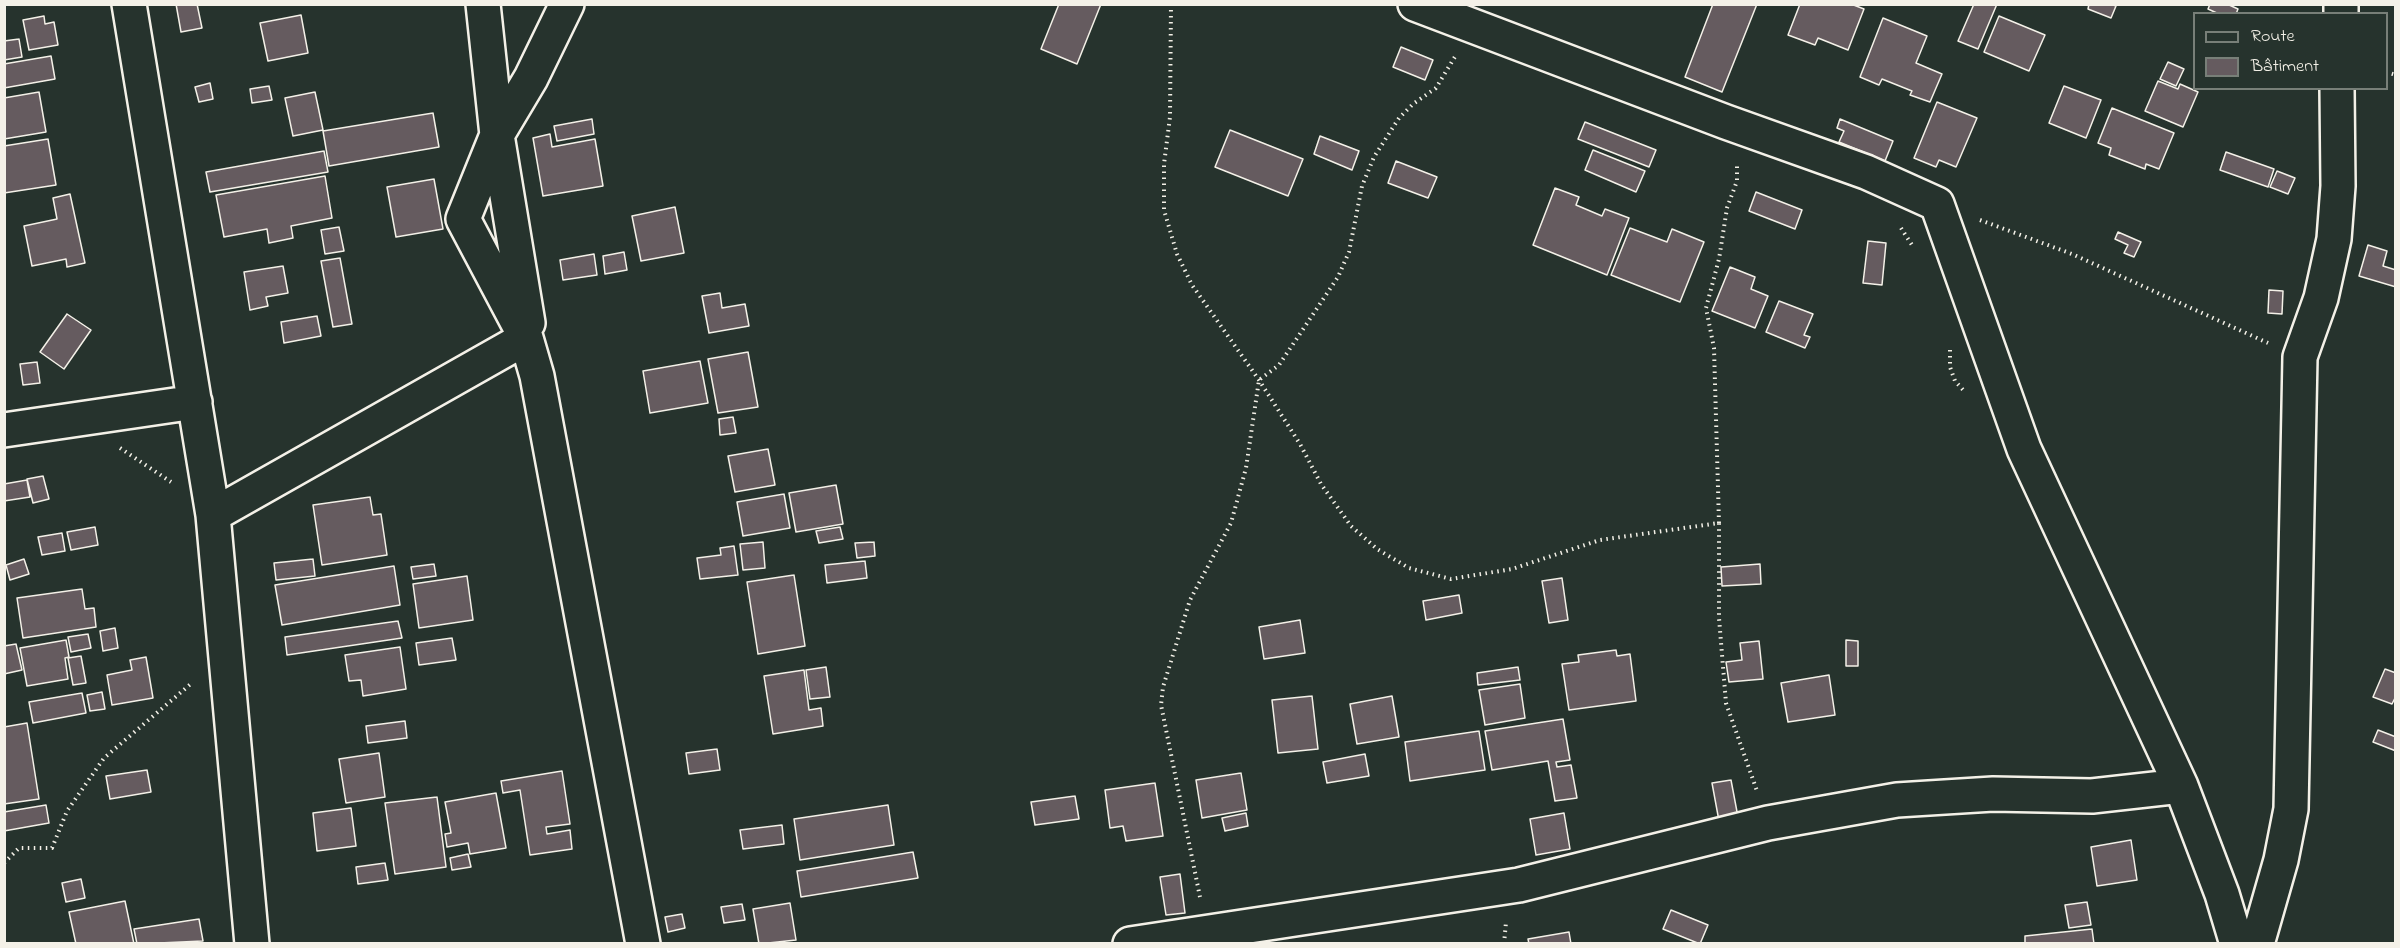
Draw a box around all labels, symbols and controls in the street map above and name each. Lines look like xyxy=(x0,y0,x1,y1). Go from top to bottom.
legend xyxy=(2193,12,2388,90)
text: Route xyxy=(2251,24,2295,50)
text: Bâtiment xyxy=(2251,54,2319,80)

